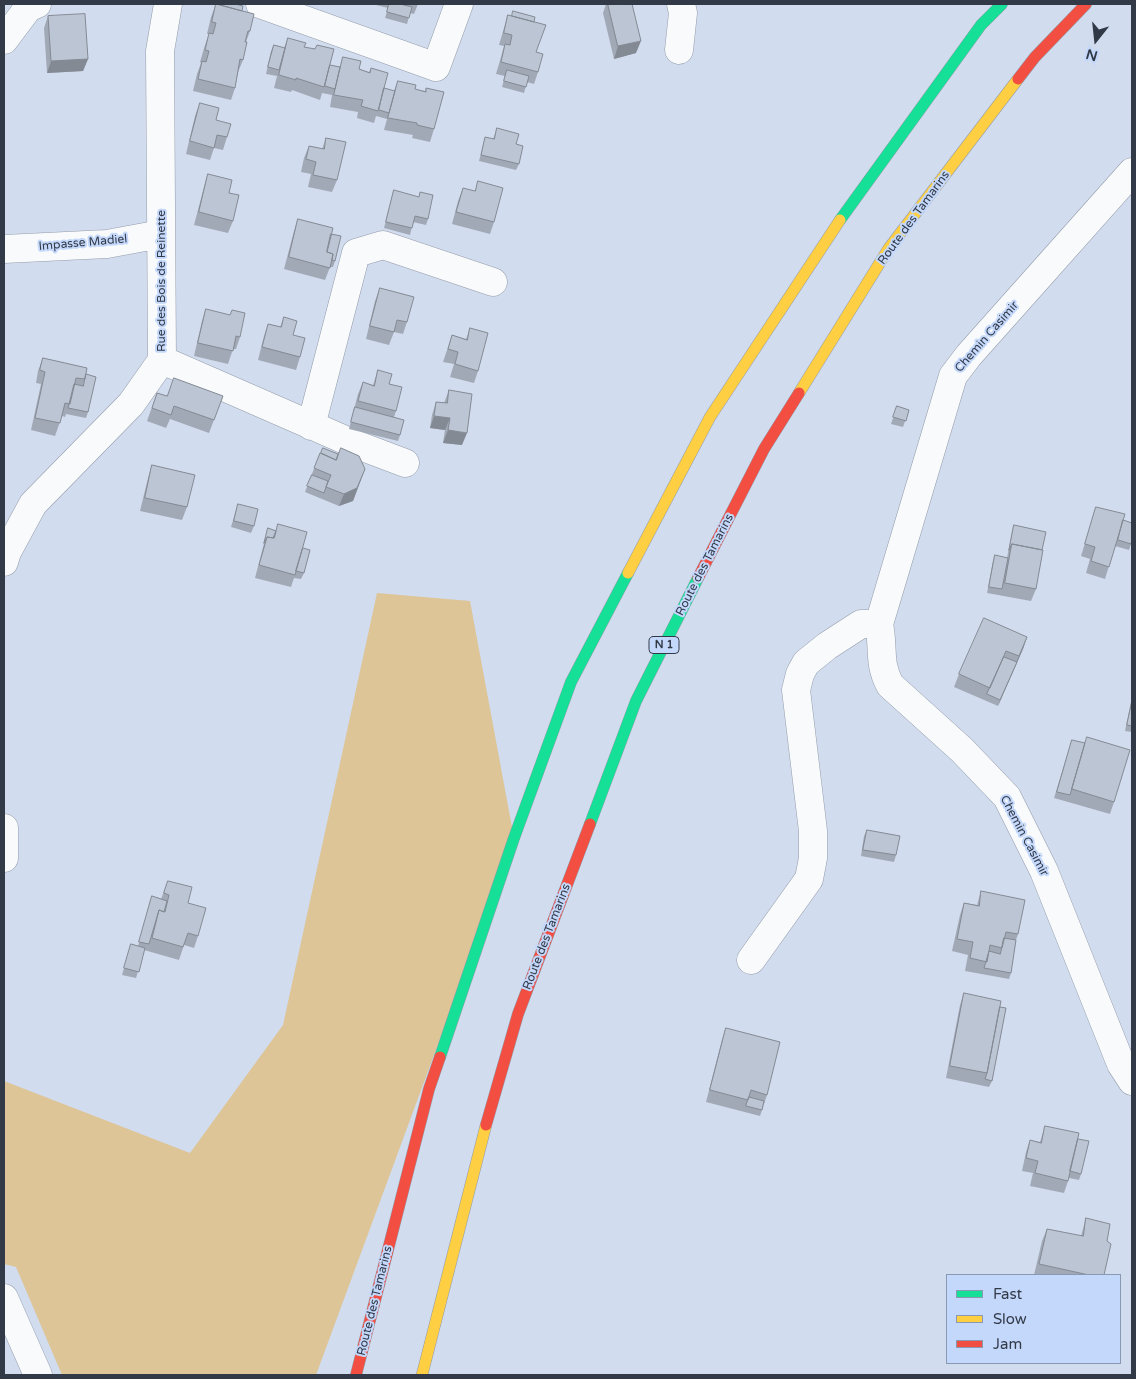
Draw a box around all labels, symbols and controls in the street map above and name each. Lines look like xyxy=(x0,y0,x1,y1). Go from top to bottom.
north arrow xyxy=(1071,15,1121,65)
text: N xyxy=(1084,45,1099,65)
street label: Route des Tamarins xyxy=(875,168,953,268)
street label: Rue des Bois de Reinette xyxy=(155,210,169,352)
street label: Impasse Madiel xyxy=(38,232,128,254)
street label: Chemin Casimir xyxy=(952,299,1022,375)
street label: Route des Tamarins xyxy=(673,512,737,618)
road number: N 1 xyxy=(649,636,679,654)
street label: Chemin Casimir xyxy=(997,793,1051,879)
street label: Route des Tamarins xyxy=(520,882,574,992)
street label: Route des Tamarins xyxy=(354,1245,396,1357)
legend xyxy=(946,1274,1121,1364)
text: Fast xyxy=(993,1285,1022,1303)
text: Slow xyxy=(993,1310,1027,1328)
text: Jam xyxy=(993,1335,1022,1353)

